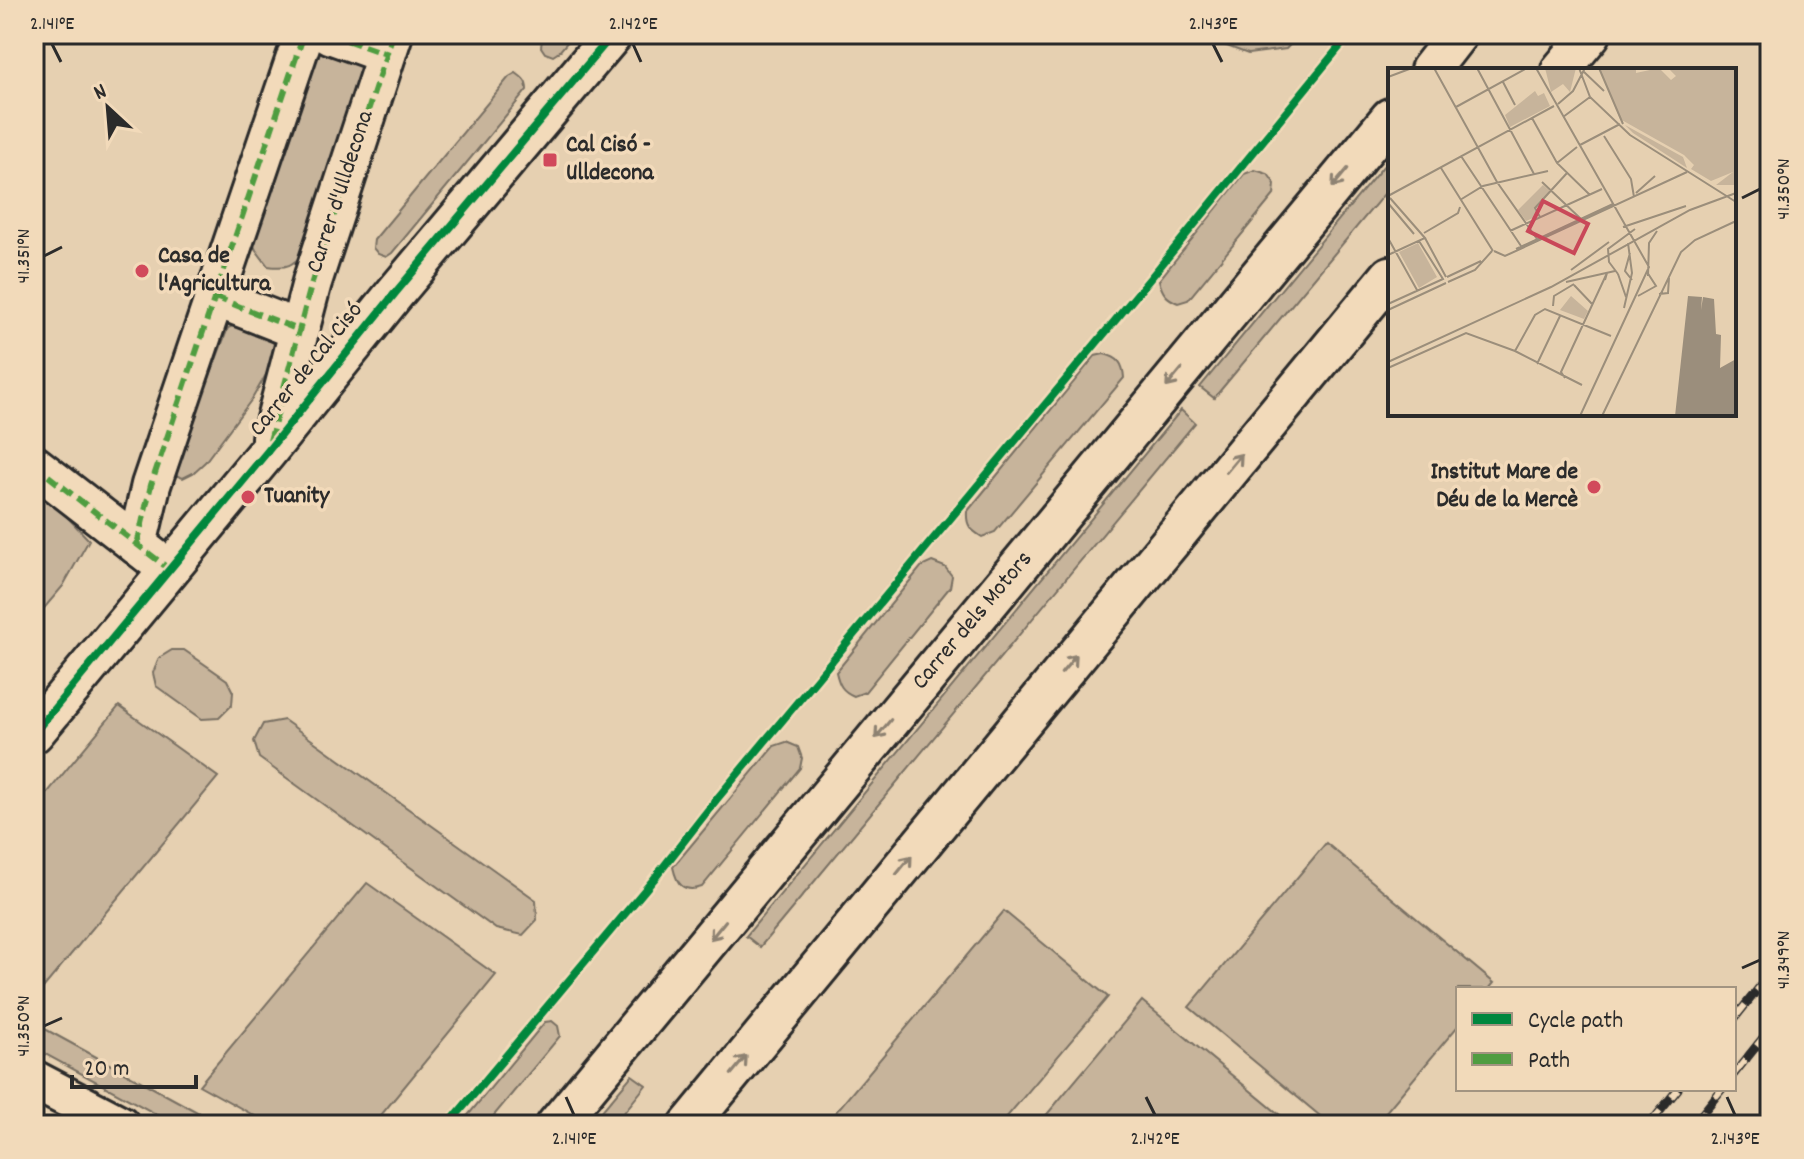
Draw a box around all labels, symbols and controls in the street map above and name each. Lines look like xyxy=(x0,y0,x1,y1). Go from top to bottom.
text: 2.141°E xyxy=(30,11,74,39)
text: 2.142°E xyxy=(609,11,657,39)
text: 2.143°E xyxy=(1188,11,1238,39)
north arrow xyxy=(68,68,148,148)
inset map xyxy=(1388,68,1736,416)
text: N xyxy=(89,77,113,109)
street label: Carrer d'Ulldecona xyxy=(299,106,384,278)
place label: Cal Cisó - Ulldecona xyxy=(566,129,654,191)
marker: Cal Cisó - Ulldecona xyxy=(541,151,559,169)
text: 41.350°N xyxy=(1771,158,1799,220)
one-way arrow xyxy=(1331,167,1349,187)
text: 41.351°N xyxy=(11,229,39,283)
place label: Casa de l'Agricultura xyxy=(158,240,271,302)
marker: Casa de l'Agricultura xyxy=(133,262,151,280)
street label: Carrer de Cal Cisó xyxy=(242,295,372,445)
one-way arrow xyxy=(1165,367,1183,388)
one-way arrow xyxy=(1225,453,1243,474)
place label: Institut Mare de Déu de la Mercè xyxy=(1430,456,1578,518)
marker: Institut Mare de Déu de la Mercè xyxy=(1585,478,1603,496)
place label: Tuanity xyxy=(264,480,331,514)
marker: Tuanity xyxy=(239,488,257,506)
street label: Carrer dels Motors xyxy=(905,544,1041,698)
one-way arrow xyxy=(1060,654,1078,674)
one-way arrow xyxy=(874,718,892,739)
one-way arrow xyxy=(895,855,913,875)
one-way arrow xyxy=(709,919,727,939)
text: 41.349°N xyxy=(1771,931,1799,989)
legend xyxy=(1456,987,1736,1091)
text: 41.350°N xyxy=(11,995,39,1057)
text: Cycle path xyxy=(1528,1005,1623,1039)
scale bar xyxy=(72,1039,196,1089)
text: Path xyxy=(1528,1045,1570,1079)
text: 20 m xyxy=(84,1053,130,1087)
one-way arrow xyxy=(730,1056,748,1076)
text: 2.141°E xyxy=(552,1126,596,1154)
text: 2.142°E xyxy=(1131,1126,1179,1154)
text: 2.143°E xyxy=(1710,1126,1760,1154)

